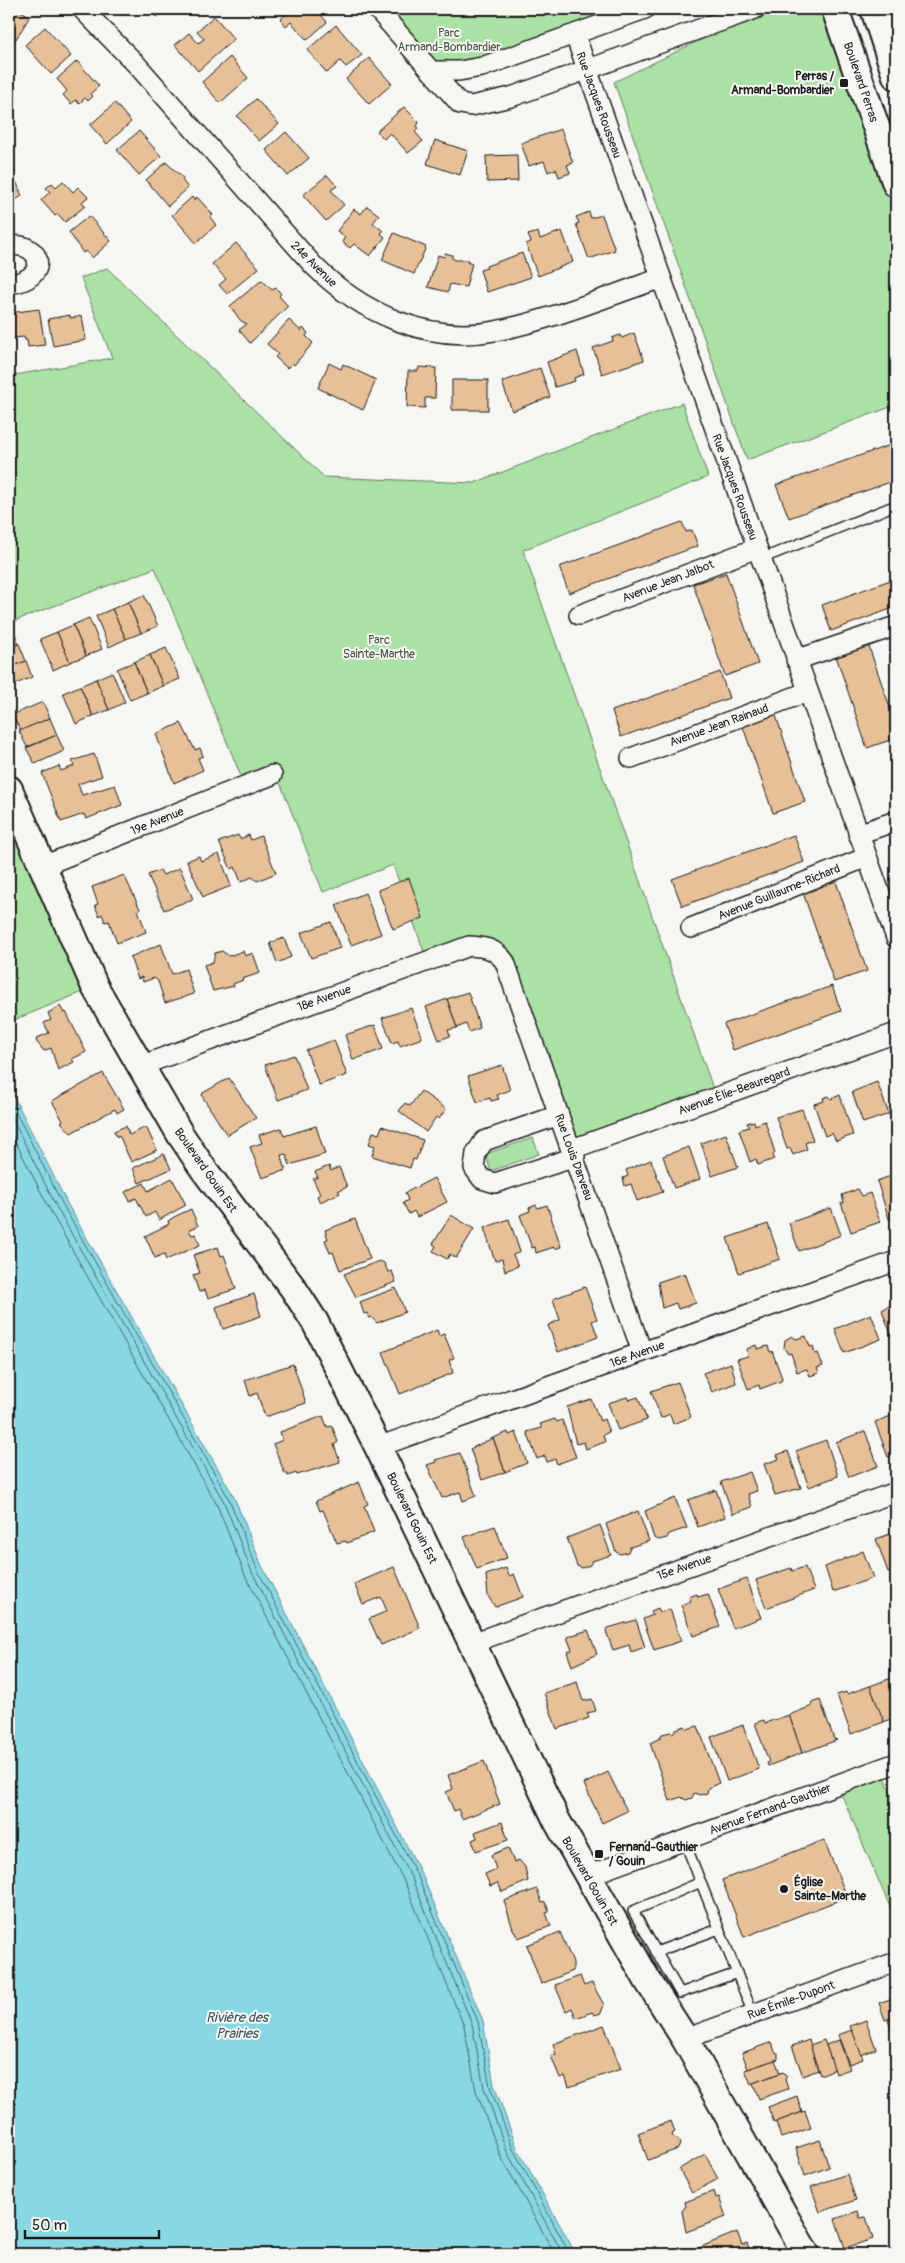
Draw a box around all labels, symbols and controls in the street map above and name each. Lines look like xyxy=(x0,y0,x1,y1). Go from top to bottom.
park label: Parc Armand-Bombardier xyxy=(398,26,501,55)
street label: Boulevard Perras xyxy=(840,40,881,125)
street label: Rue Jacques Rousseau xyxy=(572,50,625,160)
place label: Perras / Armand-Bombardier xyxy=(731,69,835,98)
marker: Perras / Armand-Bombardier xyxy=(838,77,850,89)
street label: 24e Avenue xyxy=(287,238,340,291)
street label: Rue Jacques Rousseau xyxy=(708,432,761,542)
street label: Avenue Jean Jalbot xyxy=(620,557,716,606)
park label: Parc Sainte-Marthe xyxy=(343,633,415,662)
street label: Avenue Jean Rainaud xyxy=(668,701,771,750)
street label: 19e Avenue xyxy=(128,804,186,839)
street label: Avenue Guillaume-Richard xyxy=(716,861,843,924)
street label: 18e Avenue xyxy=(295,982,353,1015)
street label: Avenue Élie-Beauregard xyxy=(676,1063,792,1119)
street label: Rue Louis Darveau xyxy=(551,1112,596,1202)
street label: Boulevard Gouin Est xyxy=(171,1125,240,1216)
street label: 16e Avenue xyxy=(608,1338,667,1371)
street label: Boulevard Gouin Est xyxy=(383,1470,440,1567)
street label: 15e Avenue xyxy=(655,1551,713,1584)
street label: Avenue Fernand-Gauthier xyxy=(707,1780,834,1839)
street label: Boulevard Gouin Est xyxy=(558,1834,621,1928)
place label: Fernand-Gauthier / Gouin xyxy=(609,1840,699,1869)
marker: Fernand-Gauthier / Gouin xyxy=(593,1848,605,1860)
place label: Église Sainte-Marthe xyxy=(794,1874,867,1904)
marker: Église Sainte-Marthe xyxy=(778,1883,790,1895)
street label: Rue Émile-Dupont xyxy=(745,1977,837,2023)
water label: Rivière des Prairies xyxy=(206,2009,270,2042)
scale bar xyxy=(25,2208,159,2240)
text: 50 m xyxy=(32,2216,67,2235)

